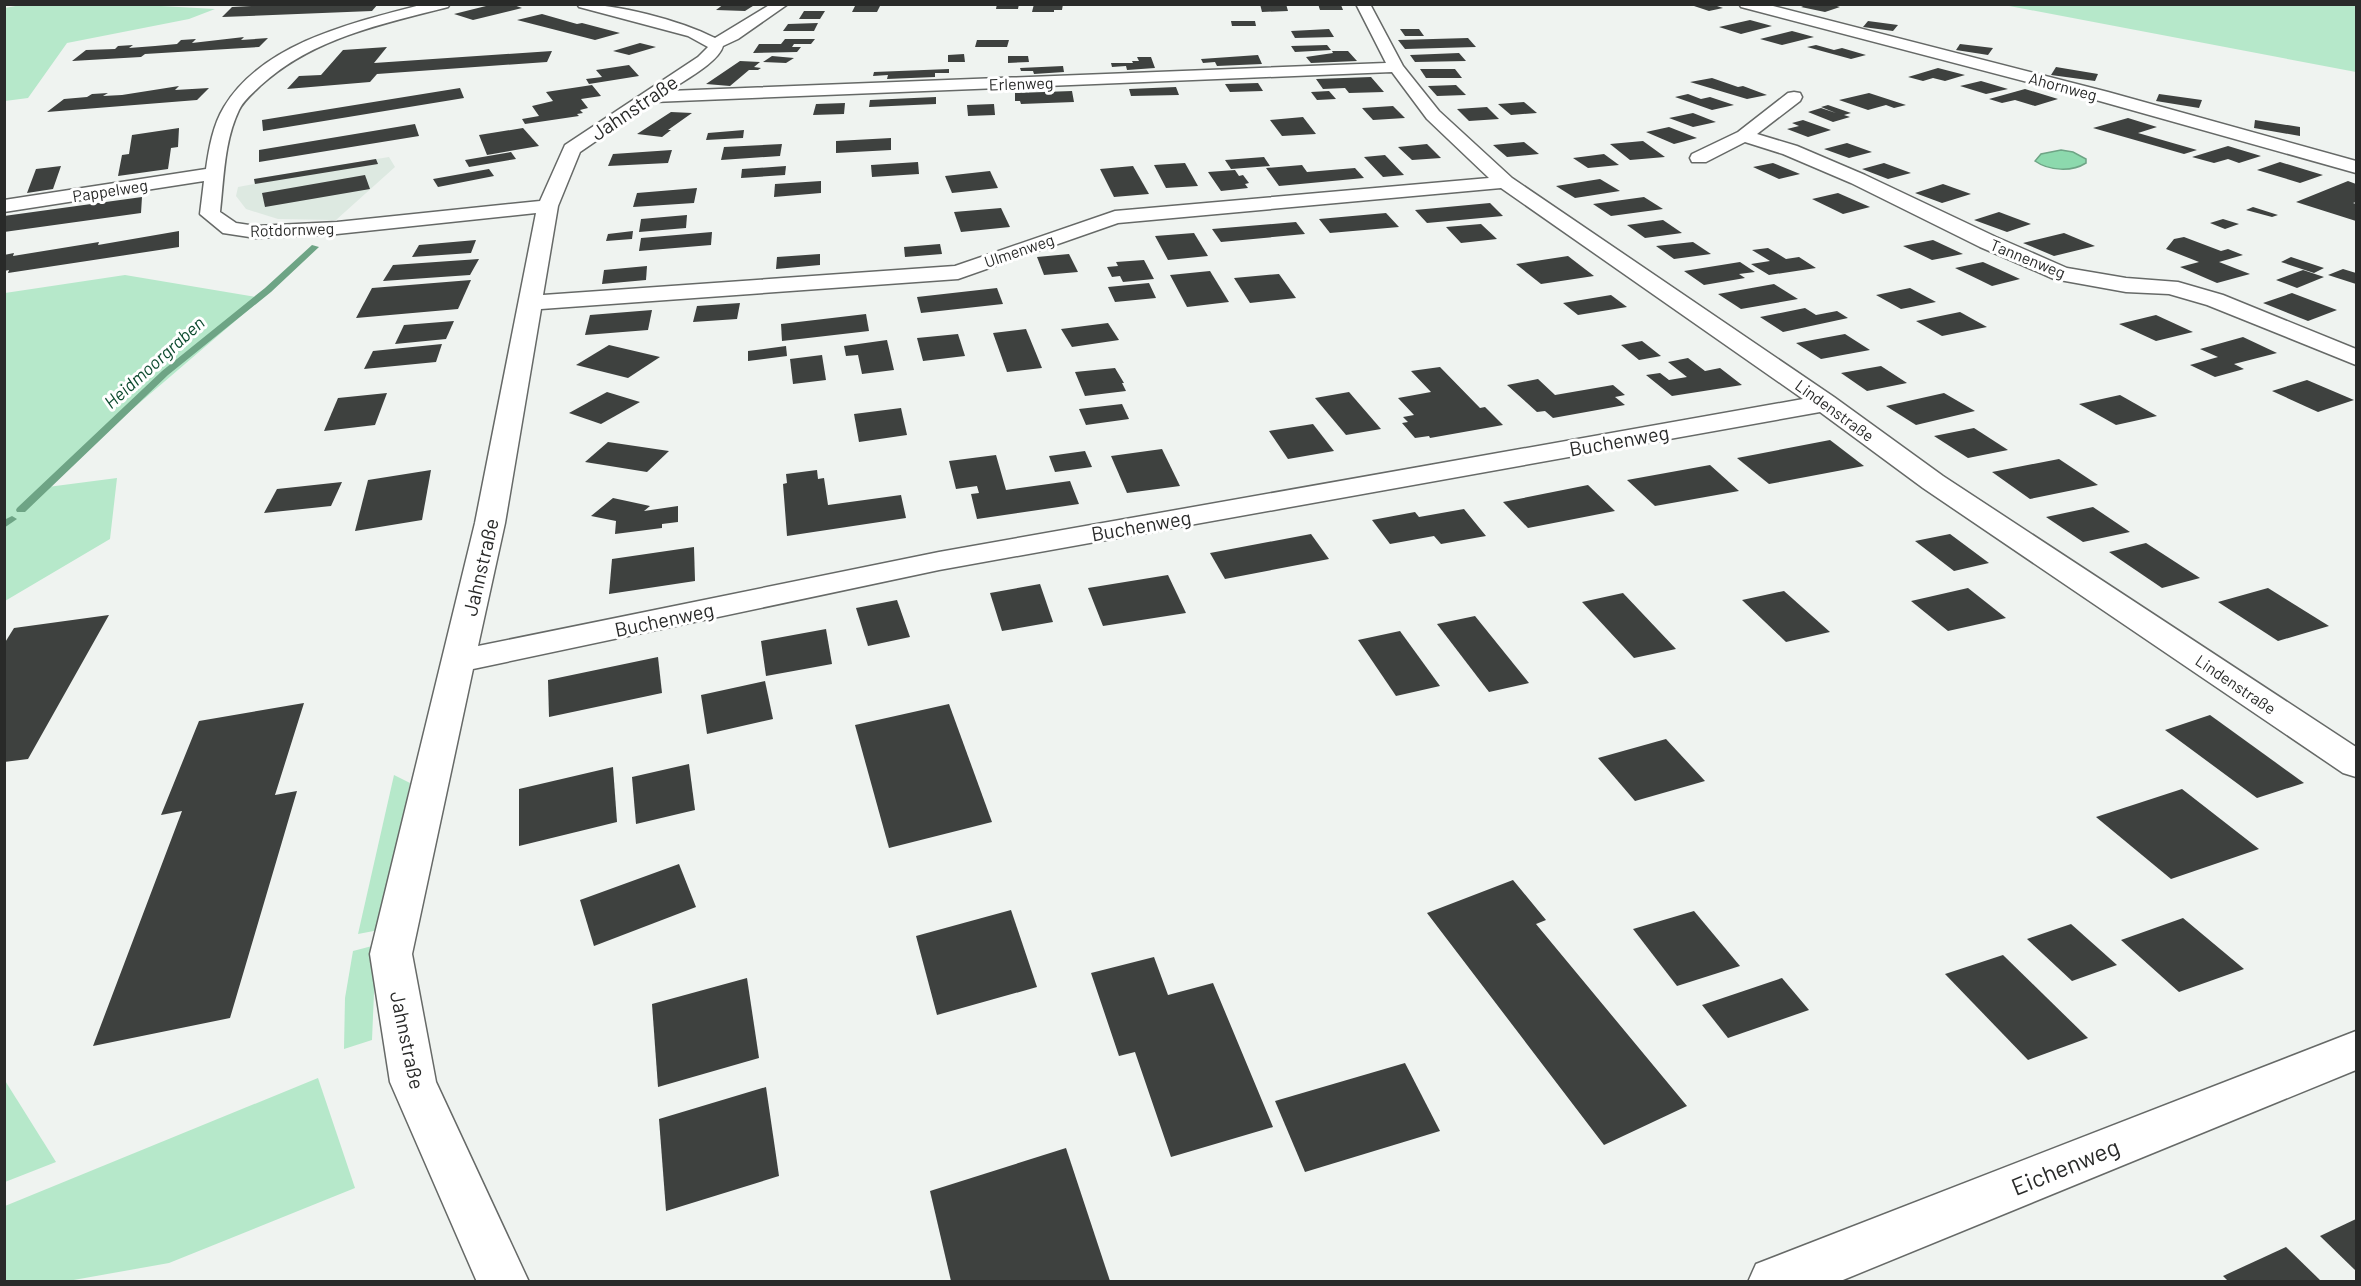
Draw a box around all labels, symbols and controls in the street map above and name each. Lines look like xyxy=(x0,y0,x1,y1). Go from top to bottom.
street label: Ahornweg xyxy=(2027,68,2099,104)
street label: Jahnstraße xyxy=(586,69,682,145)
street label: Erlenweg xyxy=(988,72,1054,94)
street label: Pappelweg xyxy=(71,175,149,205)
street label: Rotdornweg xyxy=(250,218,334,240)
street label: Ulmenweg xyxy=(982,229,1056,271)
street label: Tannenweg xyxy=(1988,234,2068,282)
water label: Heidmoorgraben xyxy=(99,311,209,413)
street label: Lindenstraße xyxy=(1792,375,1878,445)
street label: Buchenweg xyxy=(1567,419,1671,461)
street label: Buchenweg xyxy=(1089,504,1193,546)
street label: Jahnstraße xyxy=(457,516,503,618)
street label: Buchenweg xyxy=(612,597,716,641)
street label: Lindenstraße xyxy=(2192,650,2280,718)
street label: Jahnstraße xyxy=(386,989,430,1091)
street label: Eichenweg xyxy=(2007,1131,2123,1201)

